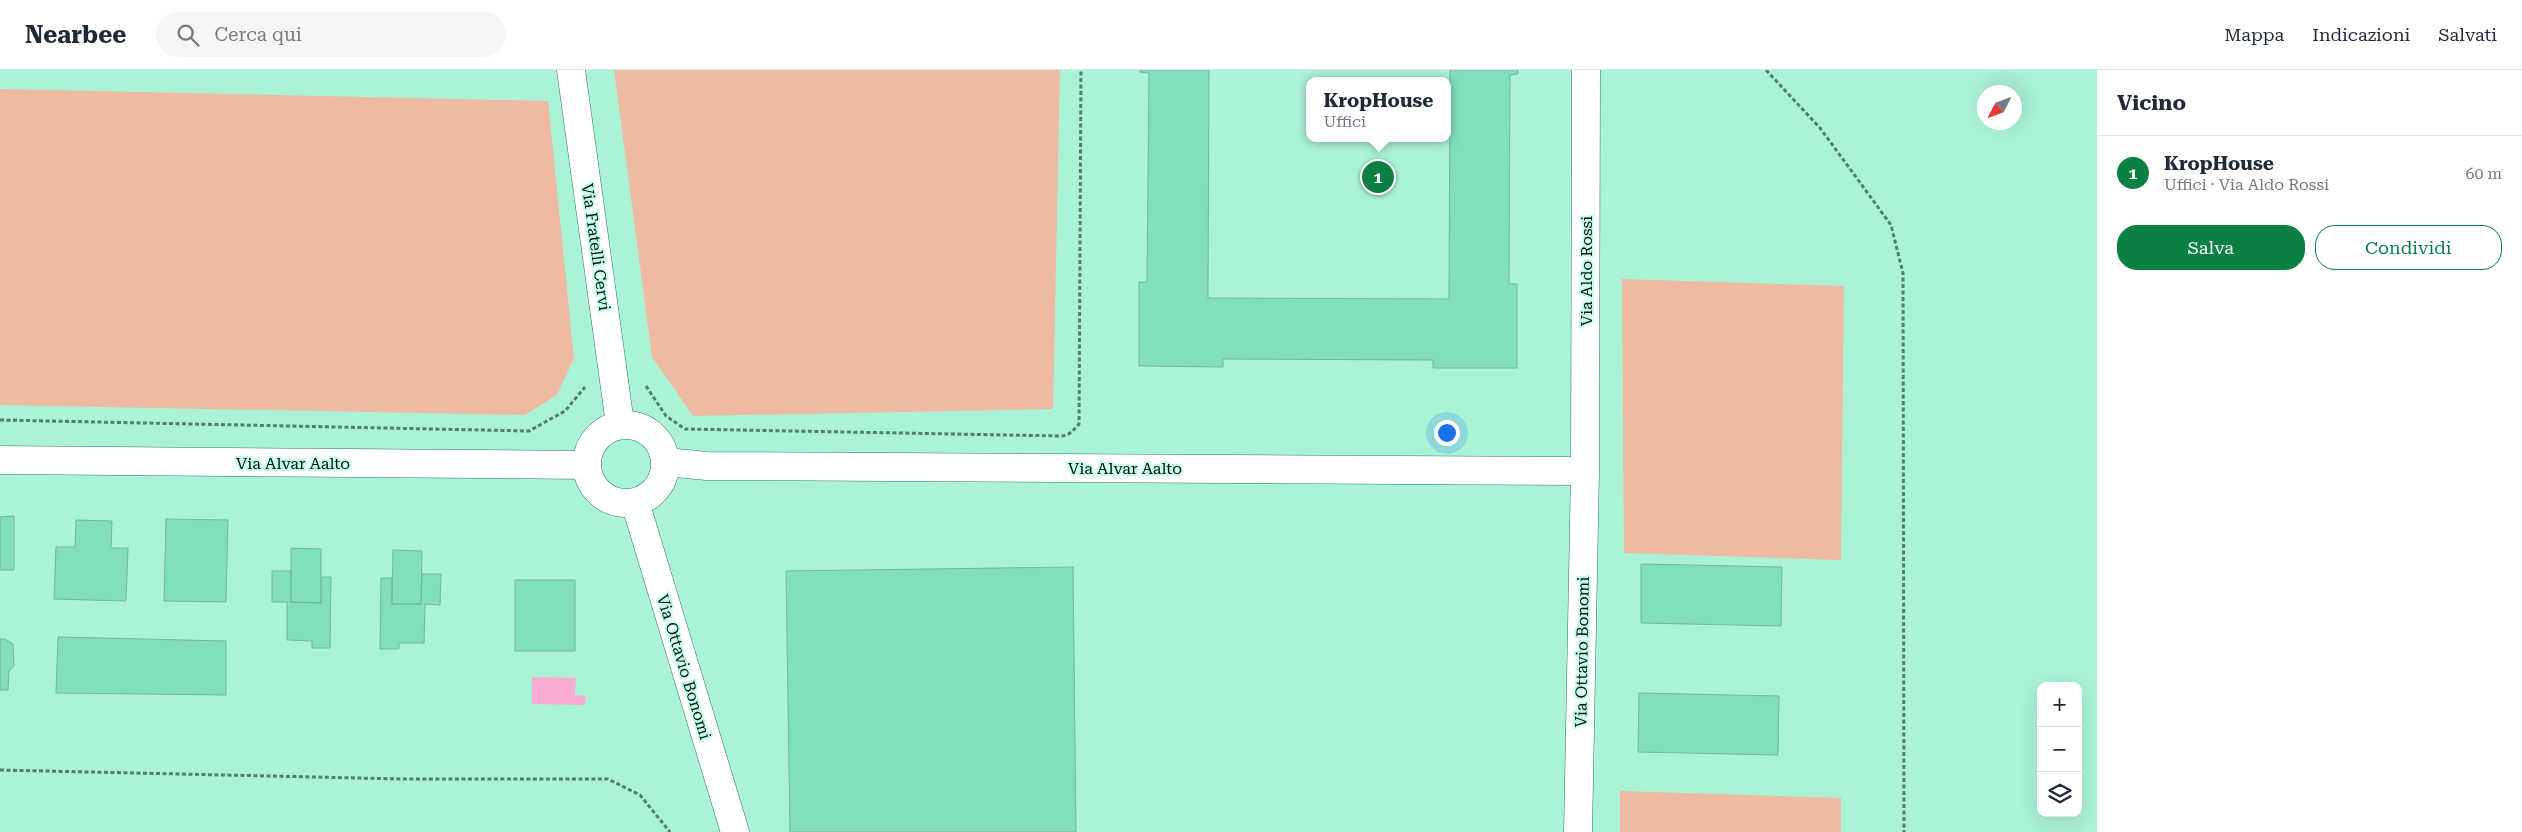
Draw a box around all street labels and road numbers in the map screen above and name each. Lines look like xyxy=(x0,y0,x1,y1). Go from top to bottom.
street label: Via Fratelli Cervi xyxy=(578,182,614,312)
street label: Via Aldo Rossi xyxy=(1577,216,1596,326)
street label: Via Alvar Aalto xyxy=(236,454,350,473)
street label: Via Alvar Aalto xyxy=(1068,459,1182,478)
street label: Via Ottavio Bonomi xyxy=(1571,576,1593,728)
street label: Via Ottavio Bonomi xyxy=(653,592,715,742)

